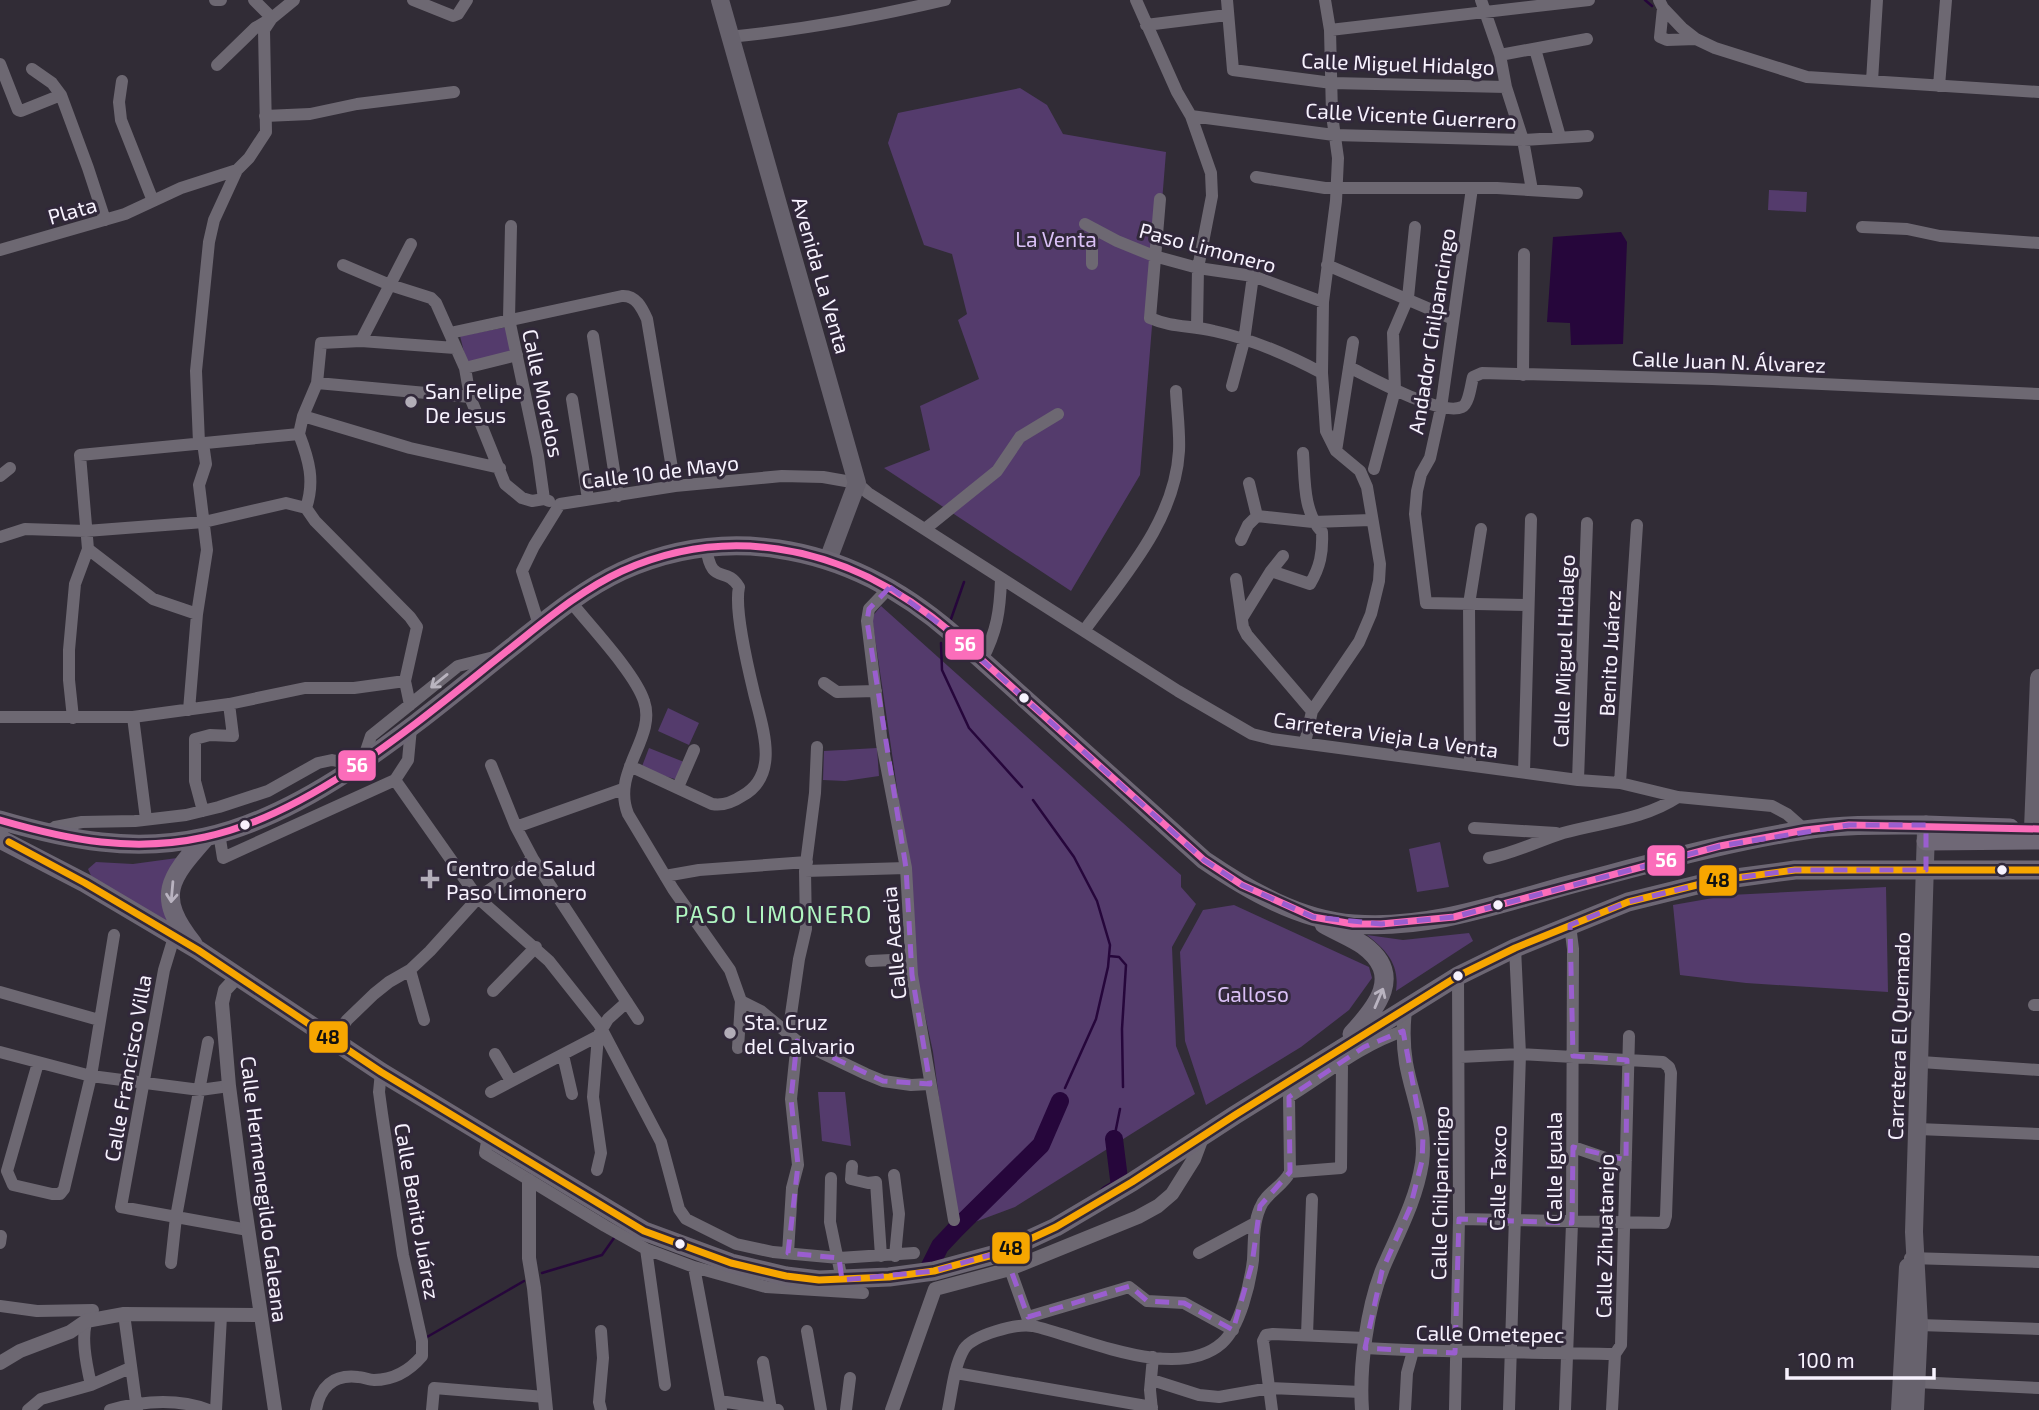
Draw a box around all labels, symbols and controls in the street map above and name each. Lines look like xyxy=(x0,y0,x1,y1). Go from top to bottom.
street label: Calle Miguel Hidalgo xyxy=(1301,47,1495,79)
street label: Calle Vicente Guerrero xyxy=(1305,97,1517,133)
street label: Plata xyxy=(45,191,99,229)
street label: Avenida La Venta xyxy=(788,194,856,356)
street label: Paso Limonero xyxy=(1137,217,1279,277)
park label: La Venta xyxy=(1015,226,1097,251)
street label: Andador Chilpancingo xyxy=(1402,226,1460,436)
street label: Calle Morelos xyxy=(518,327,570,459)
street label: Calle Juan N. Álvarez xyxy=(1631,345,1827,377)
place label: San Felipe De Jesus xyxy=(425,378,522,427)
marker: San Felipe De Jesus xyxy=(403,394,419,410)
street label: Calle 10 de Mayo xyxy=(580,449,740,493)
street label: Calle Miguel Hidalgo xyxy=(1547,554,1579,748)
street label: Benito Juárez xyxy=(1593,589,1625,717)
line badge: 56 xyxy=(944,628,985,661)
text: 56 xyxy=(954,632,976,655)
one-way arrow xyxy=(431,674,449,689)
unlabelled marker xyxy=(1017,691,1031,705)
street label: Carretera Vieja La Venta xyxy=(1272,706,1500,763)
line badge: 56 xyxy=(337,749,377,782)
text: 56 xyxy=(346,753,368,776)
unlabelled marker xyxy=(238,818,252,832)
line badge: 56 xyxy=(1646,844,1686,877)
text: 56 xyxy=(1655,848,1677,871)
place label: Centro de Salud Paso Limonero xyxy=(446,855,596,904)
unlabelled marker xyxy=(1995,863,2009,877)
line badge: 48 xyxy=(1698,864,1738,897)
text: 48 xyxy=(1706,868,1730,891)
marker: Centro de Salud Paso Limonero xyxy=(420,869,440,889)
one-way arrow xyxy=(165,880,178,903)
street label: Calle Acacia xyxy=(876,885,910,1001)
unlabelled marker xyxy=(1491,898,1505,912)
district label: PASO LIMONERO xyxy=(675,900,873,928)
street label: Carretera El Quemado xyxy=(1882,931,1915,1141)
unlabelled marker xyxy=(1451,969,1465,983)
street label: Calle Francisco Villa xyxy=(98,973,156,1163)
park label: Galloso xyxy=(1217,981,1289,1006)
one-way arrow xyxy=(1373,988,1386,1009)
place label: Sta. Cruz del Calvario xyxy=(744,1009,855,1058)
line badge: 48 xyxy=(308,1020,349,1054)
text: 48 xyxy=(316,1025,340,1048)
marker: Sta. Cruz del Calvario xyxy=(722,1025,738,1041)
street label: Calle Hermenegildo Galeana xyxy=(236,1054,294,1324)
street label: Calle Chilpancingo xyxy=(1425,1105,1453,1281)
street label: Calle Iguala xyxy=(1541,1112,1566,1222)
street label: Calle Benito Juárez xyxy=(390,1121,446,1301)
street label: Calle Taxco xyxy=(1484,1125,1510,1231)
street label: Calle Zihuatanejo xyxy=(1590,1153,1619,1319)
line badge: 48 xyxy=(991,1231,1031,1265)
text: 48 xyxy=(999,1236,1023,1259)
unlabelled marker xyxy=(673,1237,687,1251)
street label: Calle Ometepec xyxy=(1415,1319,1565,1347)
scale bar xyxy=(1787,1336,1934,1380)
text: 100 m xyxy=(1798,1347,1855,1372)

